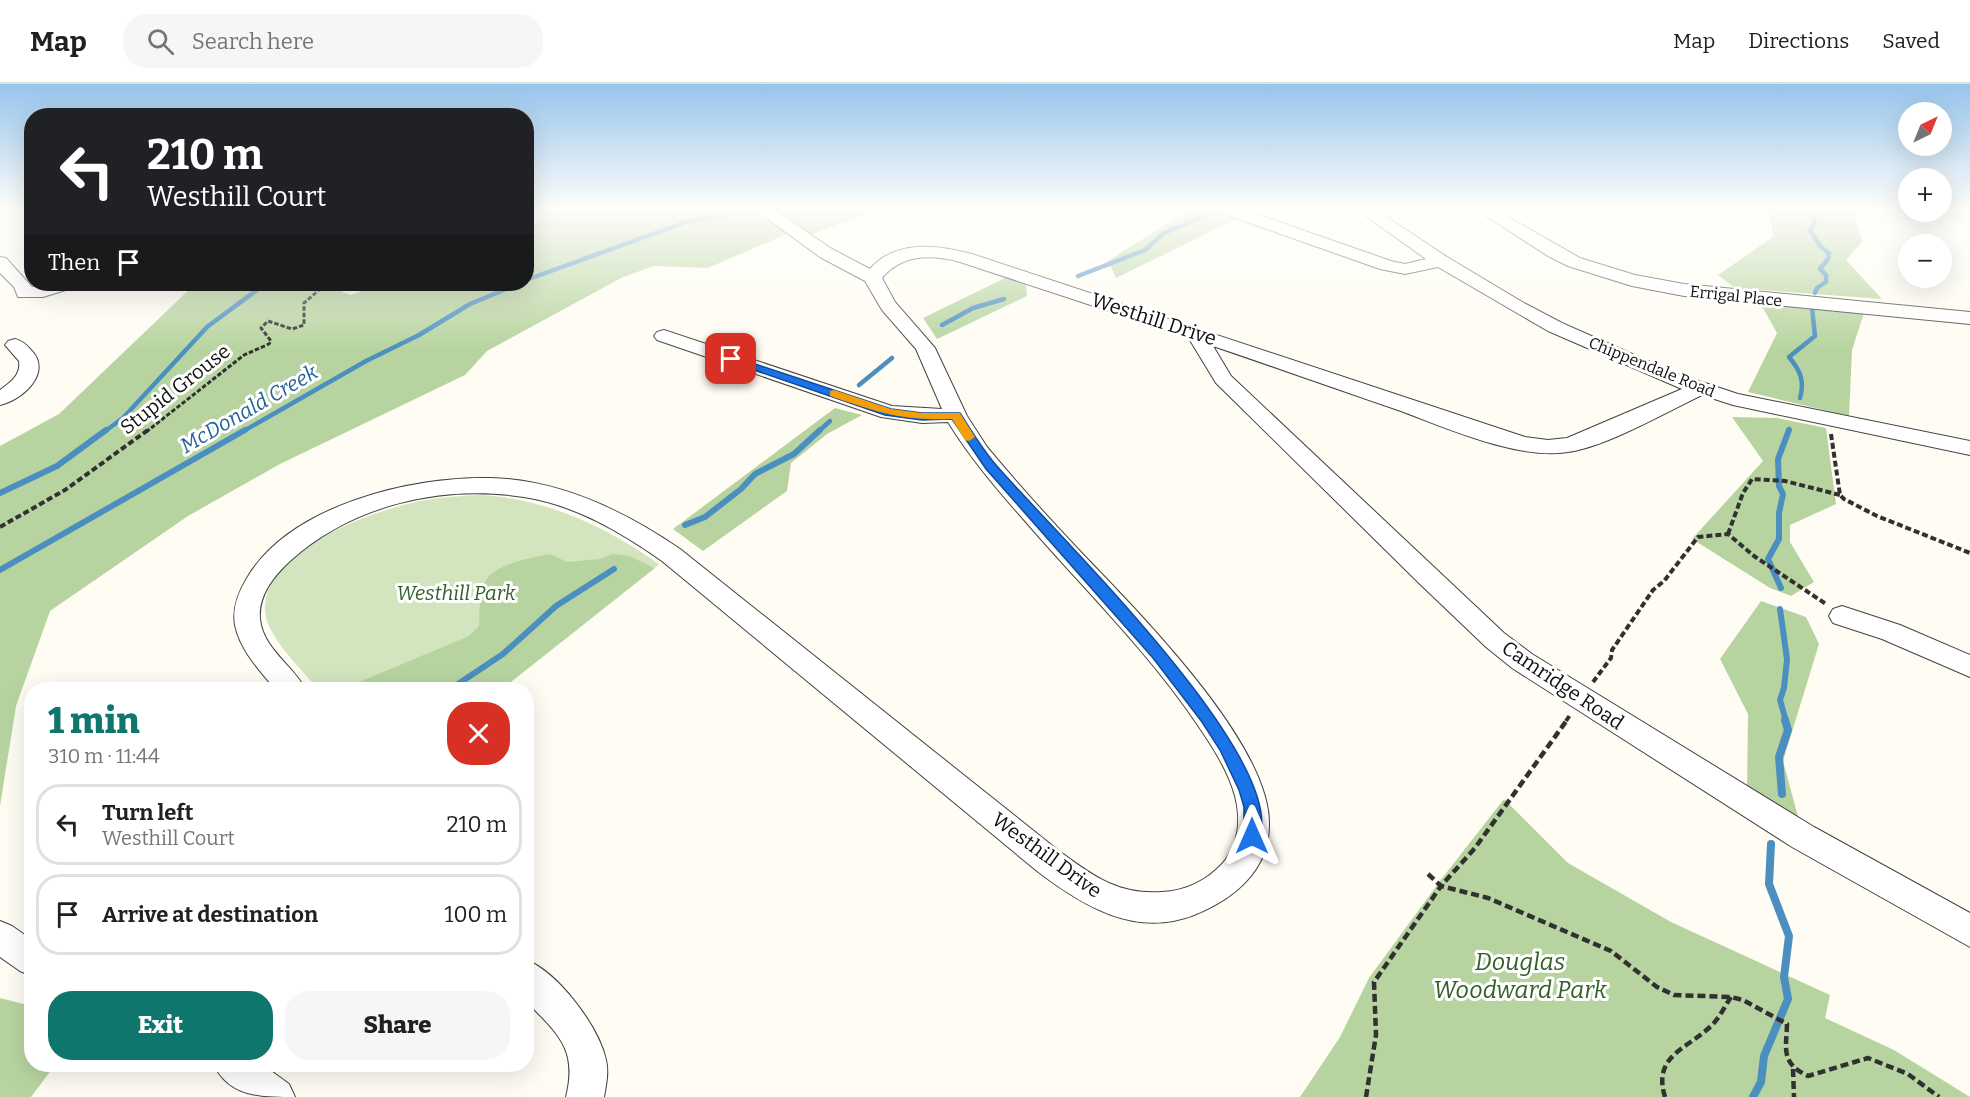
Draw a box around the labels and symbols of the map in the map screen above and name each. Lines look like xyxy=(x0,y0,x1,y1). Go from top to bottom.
north arrow xyxy=(1898,102,1952,156)
street label: Errigal Place xyxy=(1689,282,1783,310)
street label: Westhill Drive xyxy=(1089,288,1219,350)
pin xyxy=(705,333,756,384)
street label: Chippendale Road xyxy=(1586,333,1718,401)
street label: Stupid Grouse xyxy=(115,339,235,439)
water label: McDonald Creek xyxy=(176,359,323,459)
park label: Westhill Park xyxy=(396,581,516,605)
street label: Camridge Road xyxy=(1498,635,1629,735)
position arrow xyxy=(1220,804,1284,868)
street label: Westhill Drive xyxy=(987,807,1107,903)
park label: Douglas Woodward Park xyxy=(1433,948,1608,1004)

